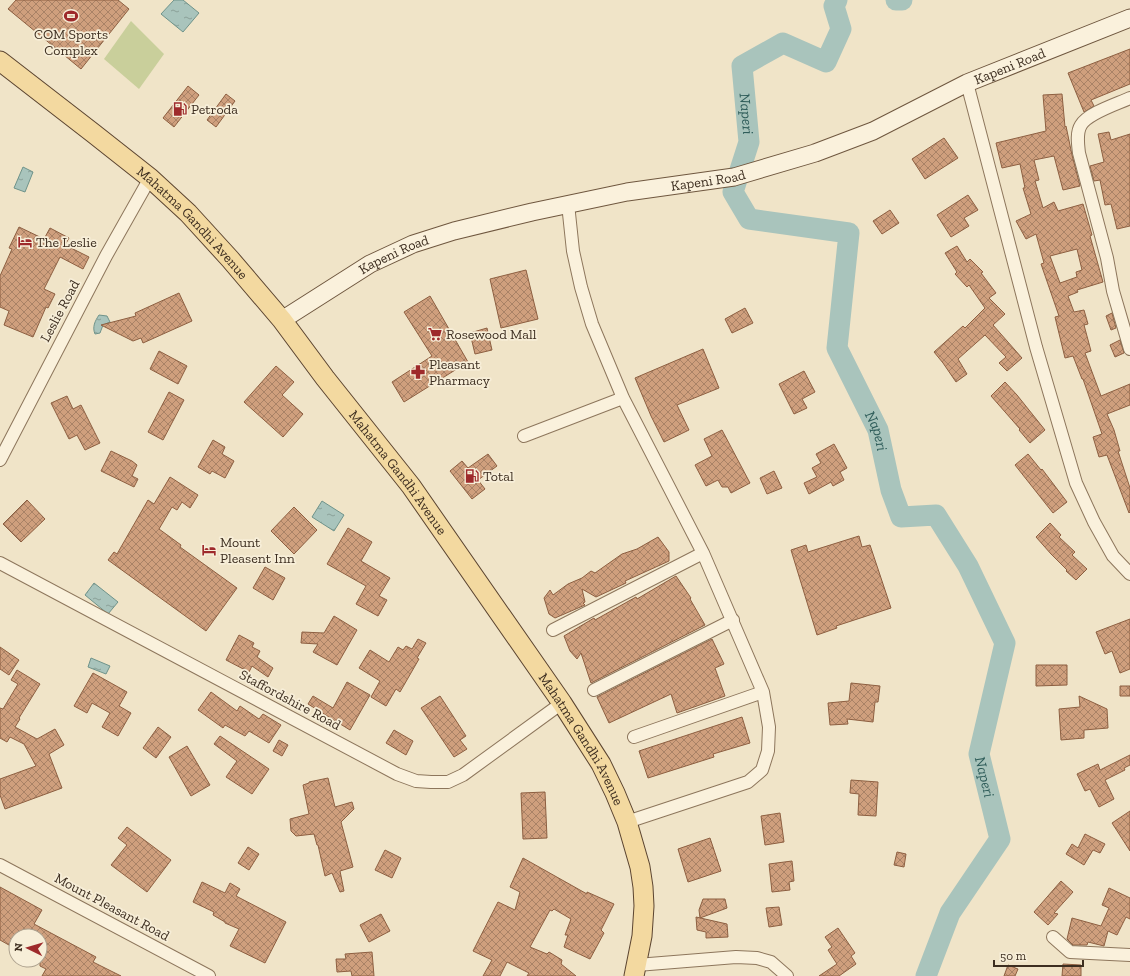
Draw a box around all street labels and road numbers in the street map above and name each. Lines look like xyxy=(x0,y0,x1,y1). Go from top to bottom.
street label: Kapeni Road xyxy=(971,44,1048,88)
street label: Mahatma Gandhi Avenue xyxy=(134,163,252,283)
street label: Kapeni Road xyxy=(670,165,748,194)
street label: Kapeni Road xyxy=(355,231,431,278)
street label: Leslie Road xyxy=(37,277,84,345)
street label: Mahatma Gandhi Avenue xyxy=(345,407,451,538)
street label: Staffordshire Road xyxy=(236,666,344,734)
street label: Mahatma Gandhi Avenue xyxy=(535,669,628,808)
street label: Mount Pleasant Road xyxy=(52,869,173,945)

